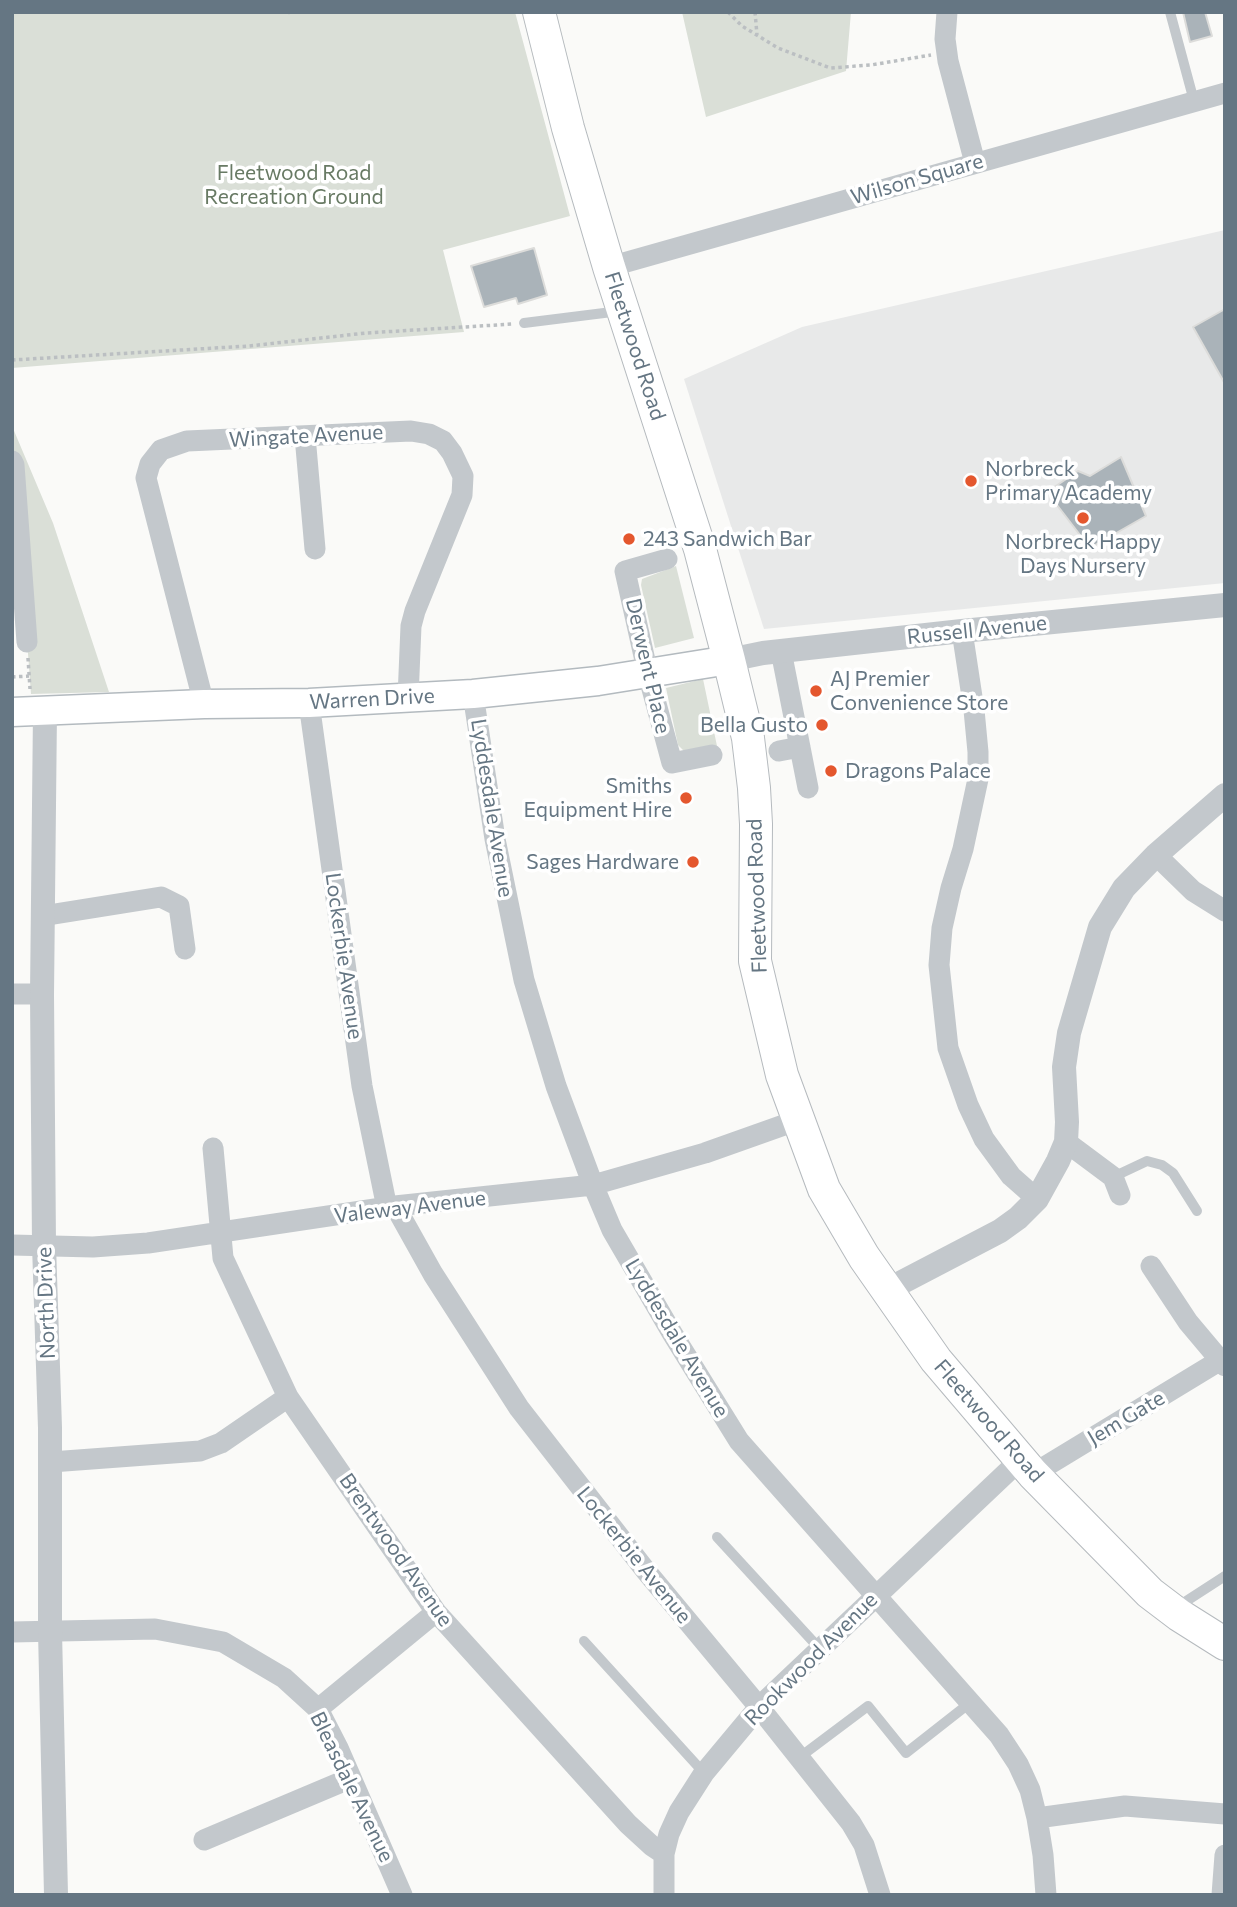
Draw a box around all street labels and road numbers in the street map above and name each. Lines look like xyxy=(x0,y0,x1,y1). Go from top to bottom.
street label: Wilson Square xyxy=(848,148,986,210)
street label: Fleetwood Road xyxy=(599,269,671,423)
street label: Wingate Avenue xyxy=(228,419,384,453)
street label: Derwent Place xyxy=(620,596,676,736)
street label: Russell Avenue xyxy=(906,610,1048,650)
street label: Warren Drive xyxy=(309,683,435,715)
street label: Lyddesdale Avenue xyxy=(465,717,519,899)
street label: Fleetwood Road xyxy=(742,818,772,974)
street label: Lockerbie Avenue xyxy=(320,871,368,1041)
street label: Valeway Avenue xyxy=(333,1185,487,1229)
street label: North Drive xyxy=(31,1247,61,1359)
street label: Lyddesdale Avenue xyxy=(620,1254,734,1422)
street label: Fleetwood Road xyxy=(929,1354,1049,1488)
street label: Jem Gate xyxy=(1083,1385,1169,1451)
street label: Brentwood Avenue xyxy=(334,1469,458,1631)
street label: Lockerbie Avenue xyxy=(571,1482,697,1628)
street label: Rookwood Avenue xyxy=(739,1587,883,1731)
street label: Bleasdale Avenue xyxy=(305,1708,399,1866)

